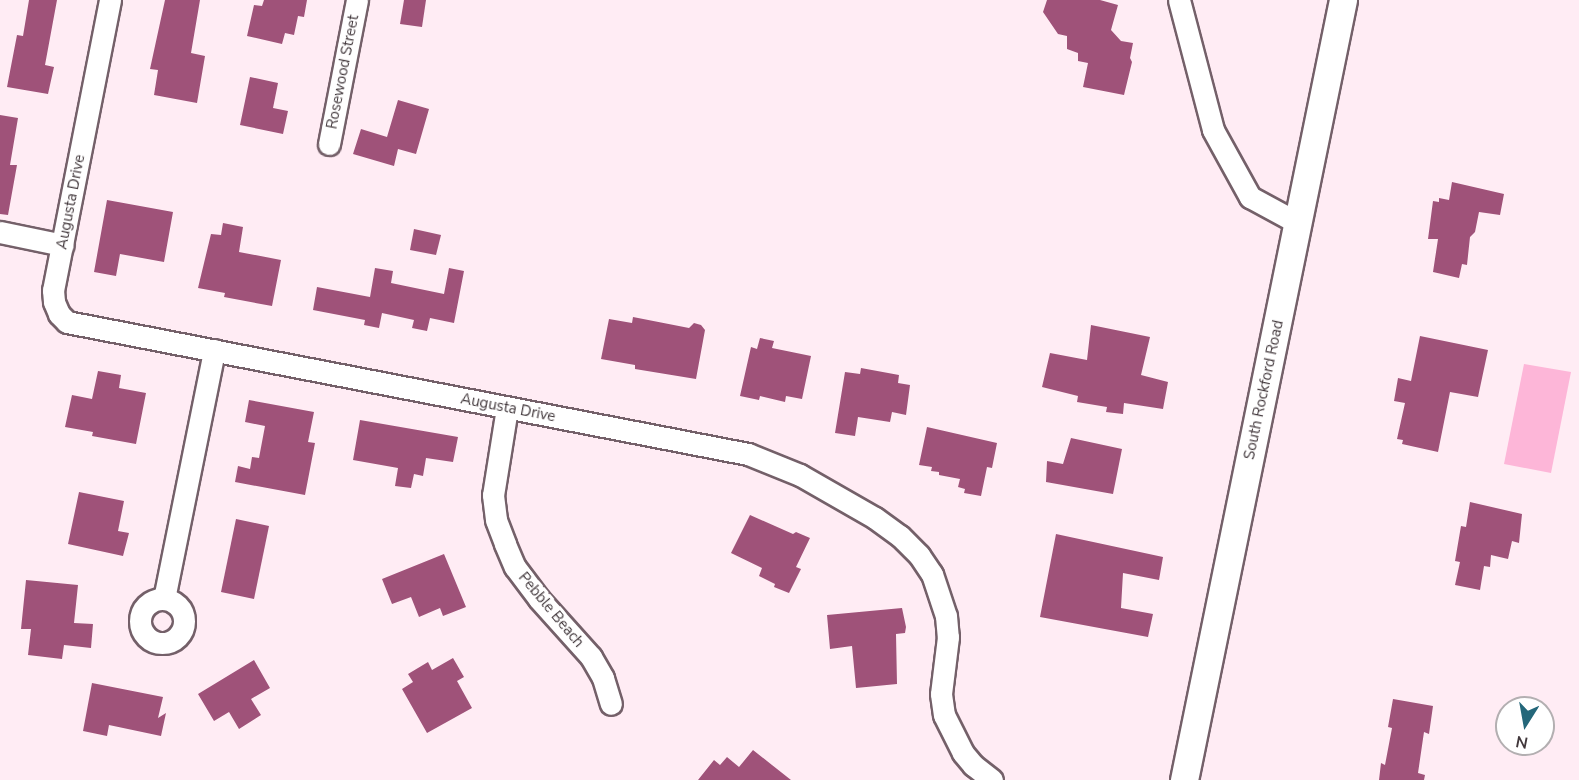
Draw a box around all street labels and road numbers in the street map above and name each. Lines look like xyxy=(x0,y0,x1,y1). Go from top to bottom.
street label: Rosewood Street xyxy=(323,13,363,131)
street label: Augusta Drive xyxy=(53,153,89,251)
street label: South Rockford Road xyxy=(1240,319,1288,461)
street label: Augusta Drive xyxy=(459,390,557,426)
street label: Pebble Beach xyxy=(514,569,588,651)

